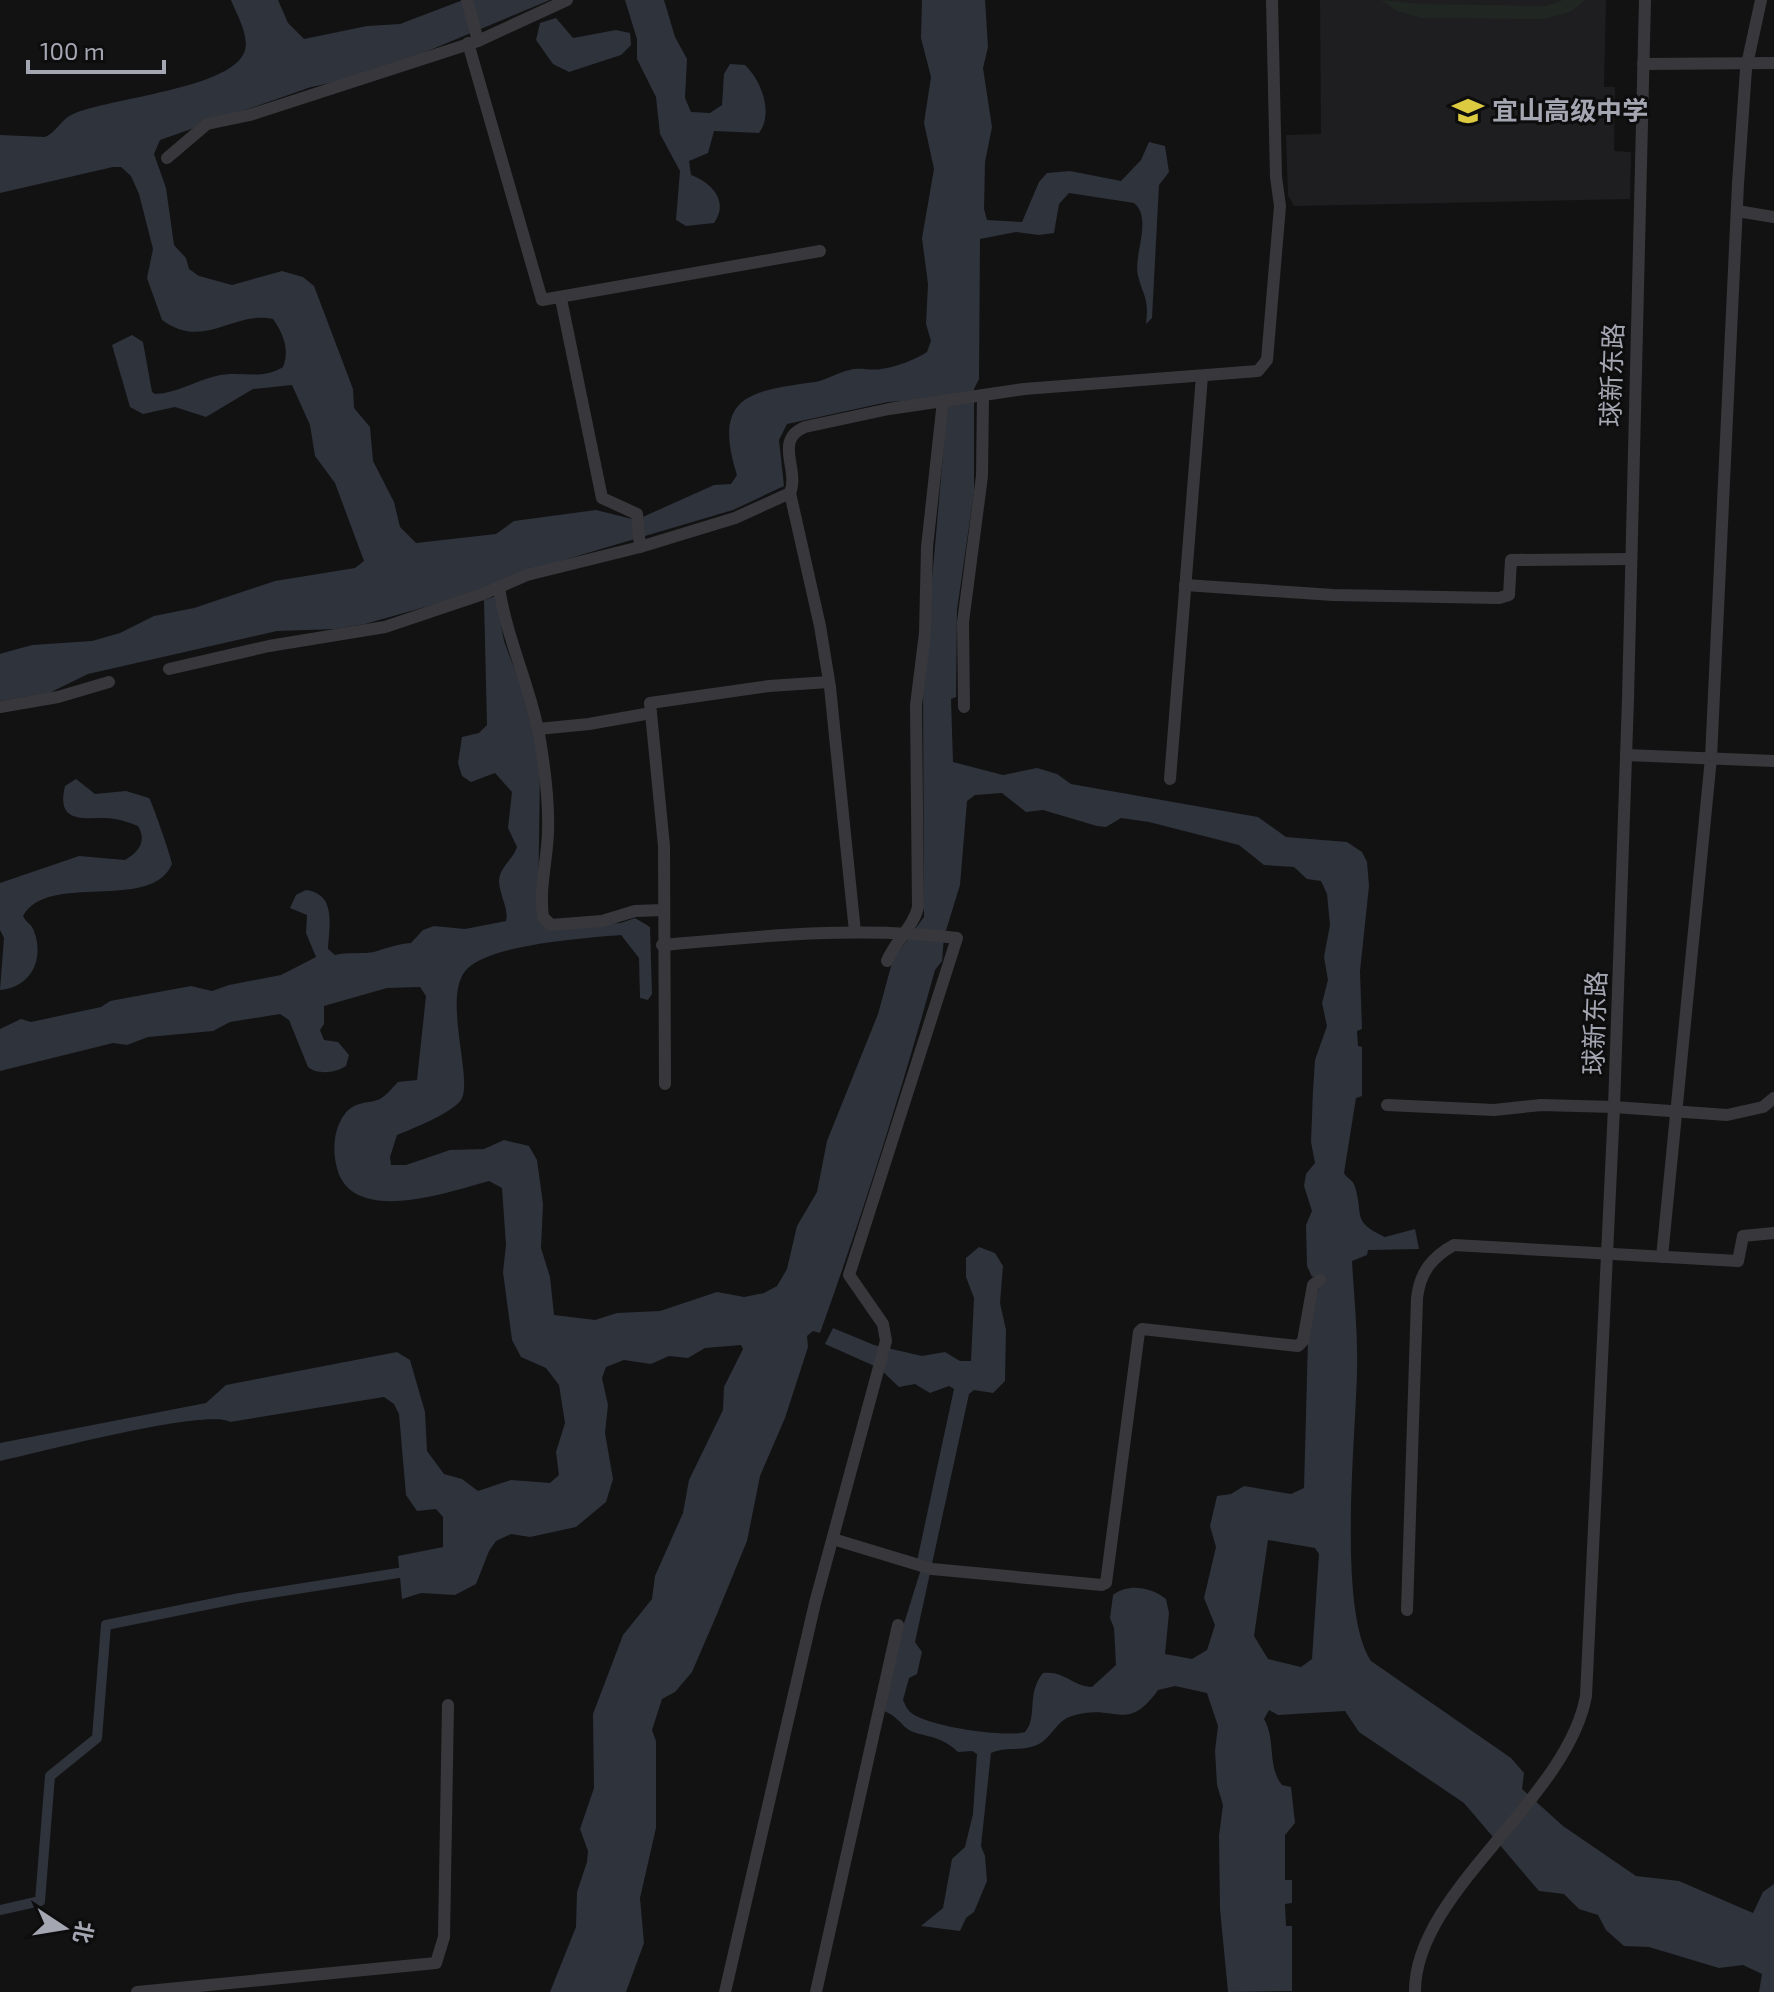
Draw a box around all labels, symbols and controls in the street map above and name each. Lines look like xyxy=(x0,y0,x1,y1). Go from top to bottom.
scale bar xyxy=(28,24,164,74)
text: 100 m xyxy=(40,36,105,65)
school or university icon: 宜山高级中学 xyxy=(1451,94,1485,128)
place label: 宜山高级中学 xyxy=(1492,94,1648,125)
street label: 球新东路 xyxy=(1593,322,1628,427)
street label: 球新东路 xyxy=(1576,970,1611,1075)
north arrow xyxy=(24,1888,104,1968)
text: 北 xyxy=(70,1919,100,1946)

